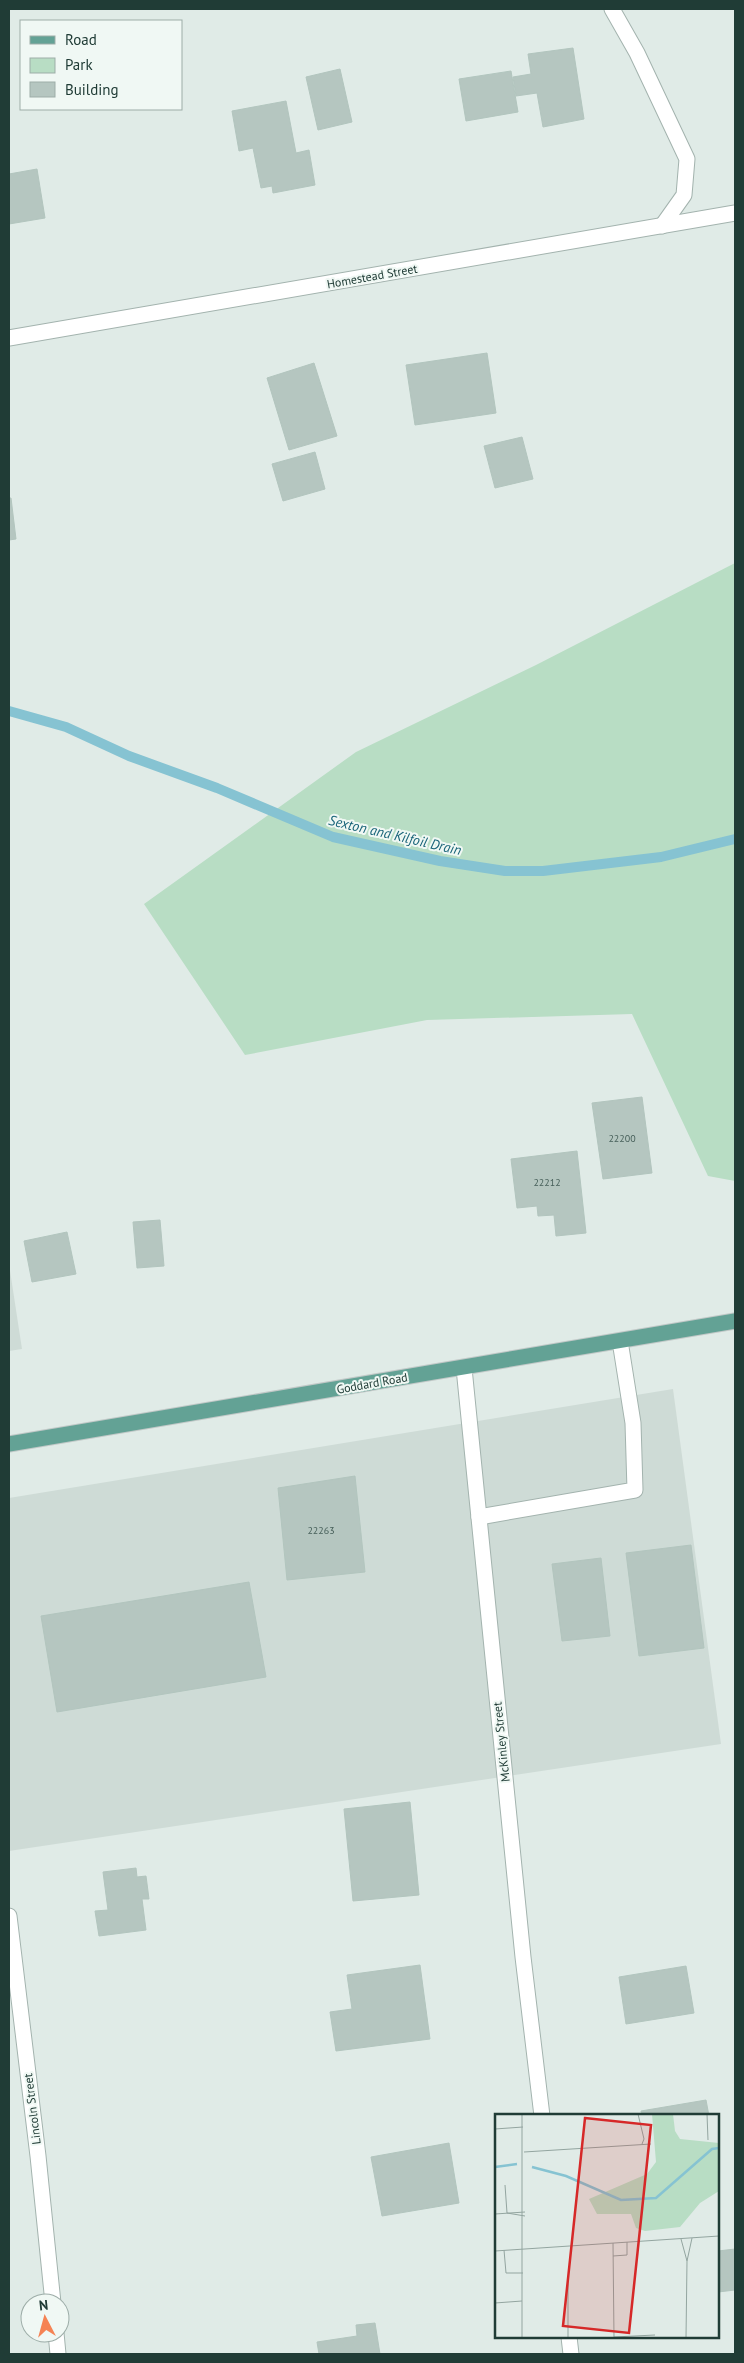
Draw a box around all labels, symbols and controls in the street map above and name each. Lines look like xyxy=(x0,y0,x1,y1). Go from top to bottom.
legend xyxy=(20,20,182,110)
text: Road xyxy=(65,30,97,49)
text: Park xyxy=(65,55,93,74)
text: Building xyxy=(65,80,119,99)
street label: Homestead Street xyxy=(326,261,418,291)
water label: Sexton and Kilfoil Drain xyxy=(327,811,463,859)
house number: 22200 xyxy=(608,1132,636,1145)
house number: 22212 xyxy=(533,1176,561,1189)
street label: Goddard Road xyxy=(335,1369,409,1397)
house number: 22263 xyxy=(307,1524,335,1537)
street label: McKinley Street xyxy=(489,1701,513,1783)
street label: Lincoln Street xyxy=(20,2073,44,2145)
inset map xyxy=(495,2114,719,2338)
north arrow xyxy=(20,2293,70,2343)
text: N xyxy=(38,2296,49,2315)

